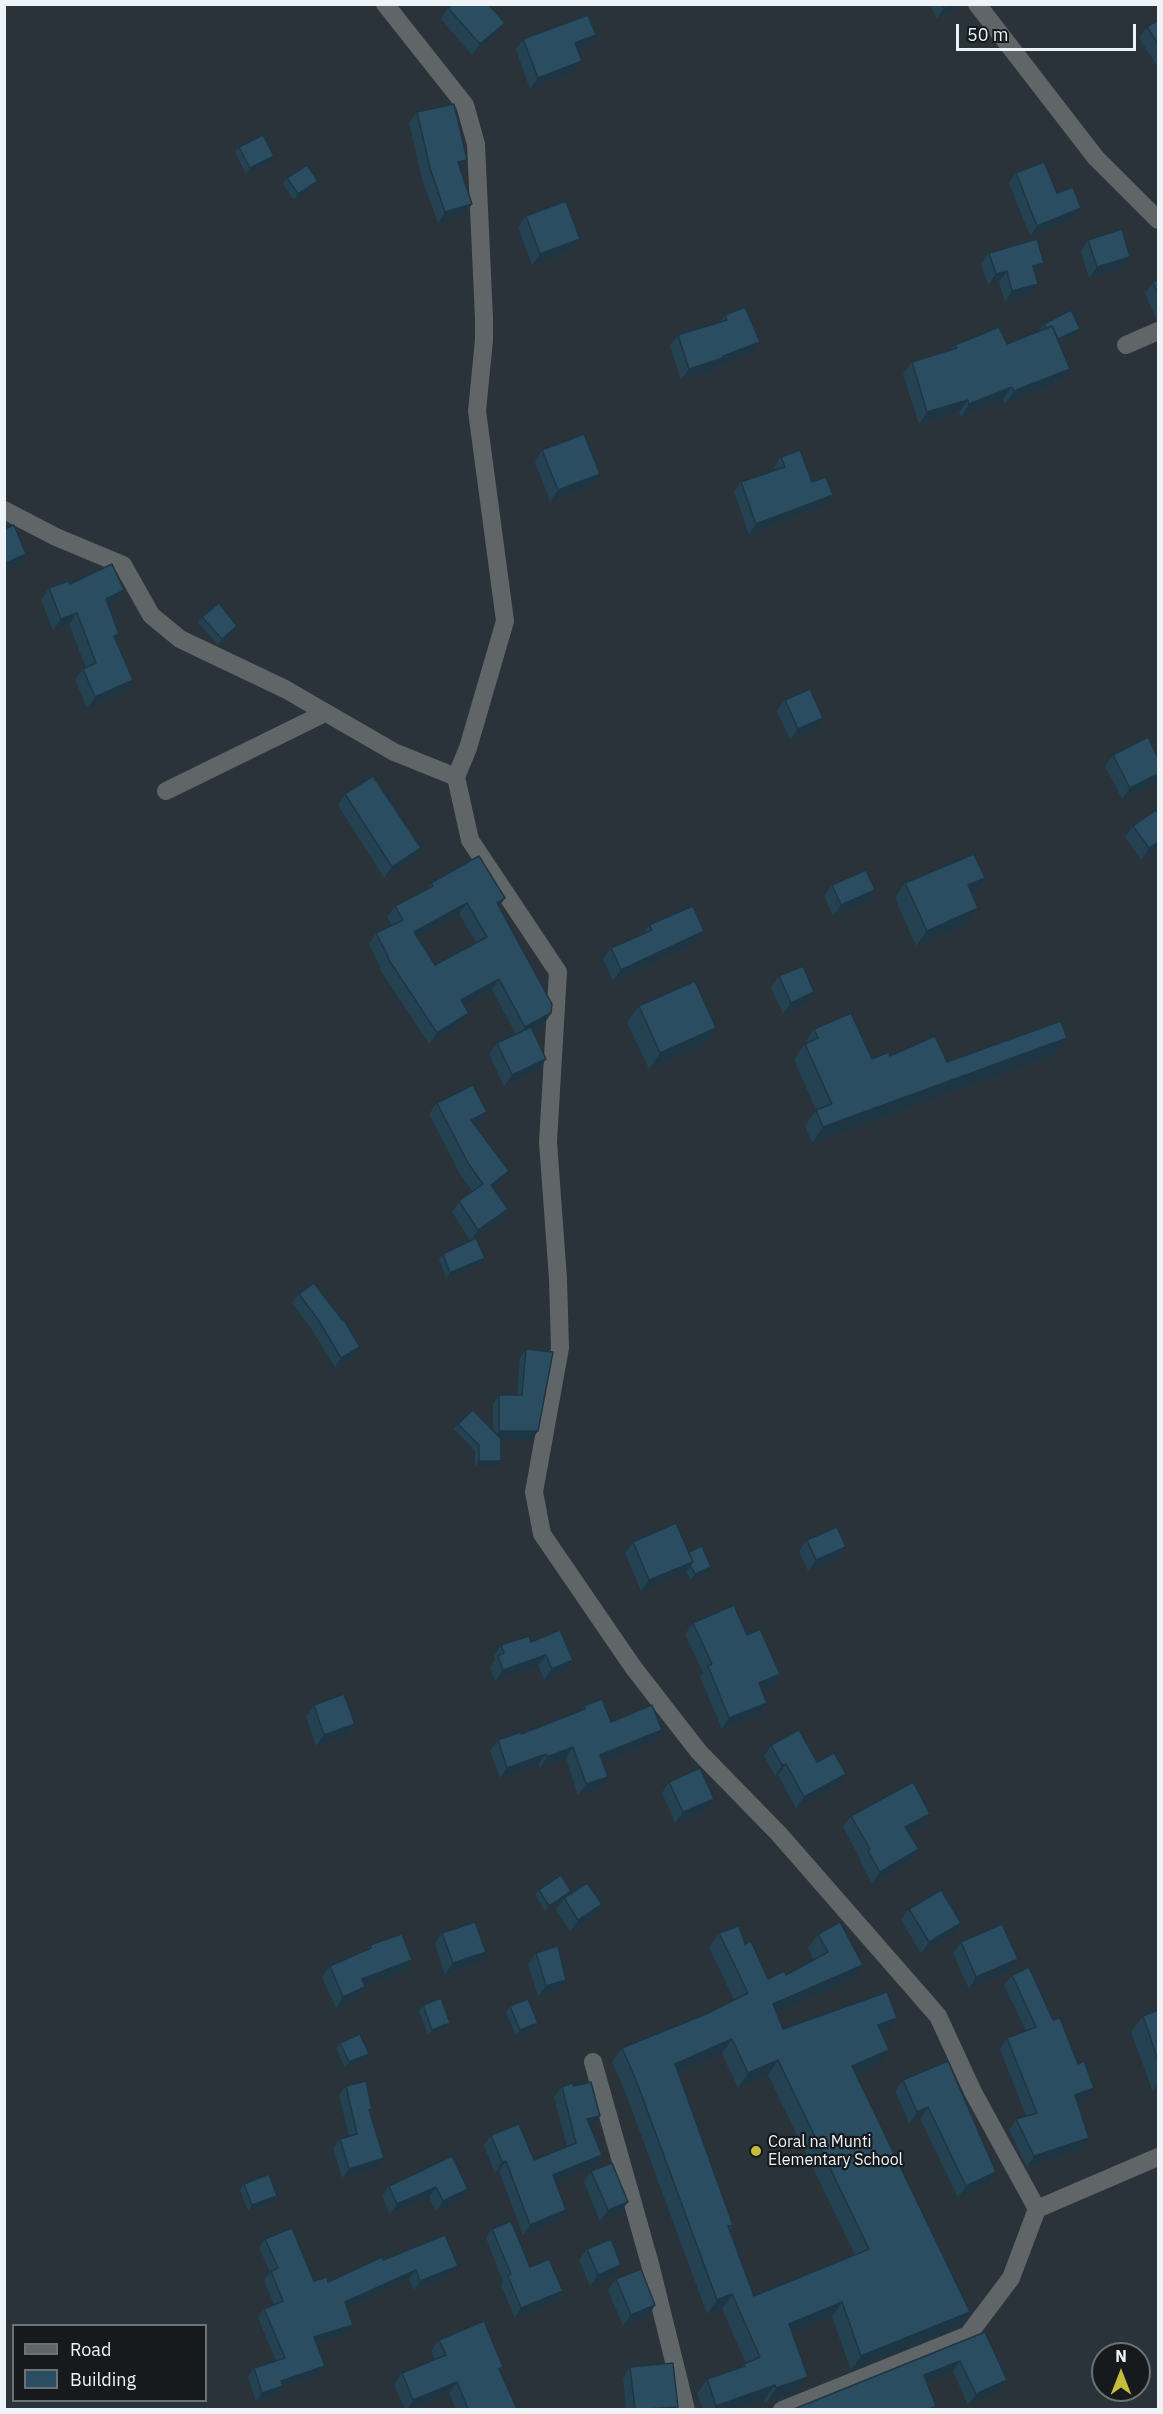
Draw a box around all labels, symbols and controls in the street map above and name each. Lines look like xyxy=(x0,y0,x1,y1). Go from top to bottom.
scale bar xyxy=(959,12,1139,50)
text: 50 m xyxy=(967,23,1009,46)
place label: Coral na Munti Elementary School xyxy=(768,2132,903,2170)
marker: Coral na Munti Elementary School xyxy=(749,2144,763,2158)
legend xyxy=(12,2324,207,2402)
text: Road xyxy=(70,2338,111,2361)
north arrow xyxy=(1091,2342,1151,2402)
text: N xyxy=(1115,2346,1127,2366)
text: Building xyxy=(70,2368,136,2391)

